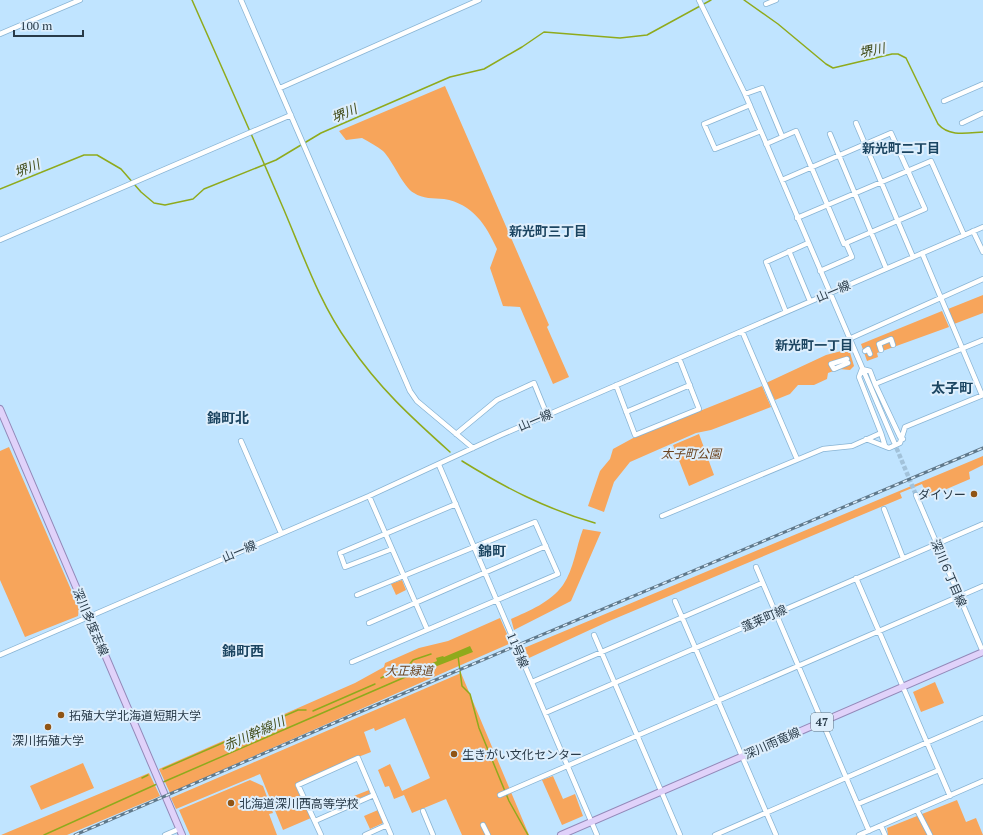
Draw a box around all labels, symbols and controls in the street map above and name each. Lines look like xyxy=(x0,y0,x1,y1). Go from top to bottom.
scale bar xyxy=(14,12,83,38)
text: 100 m xyxy=(20,18,53,33)
water label: 堺川 xyxy=(857,38,889,62)
water label: 堺川 xyxy=(329,99,361,126)
district label: 新光町二丁目 xyxy=(862,139,940,157)
water label: 堺川 xyxy=(12,154,44,181)
district label: 新光町三丁目 xyxy=(509,222,587,240)
street label: 山一線 xyxy=(813,277,853,305)
district label: 新光町一丁目 xyxy=(775,336,853,354)
district label: 太子町 xyxy=(931,378,973,397)
street label: 山一線 xyxy=(515,406,555,434)
district label: 錦町北 xyxy=(207,408,249,427)
park label: 太子町公園 xyxy=(661,446,723,461)
place label: ダイソー xyxy=(918,487,966,502)
marker: ダイソー xyxy=(969,489,979,499)
street label: 山一線 xyxy=(219,537,259,565)
street label: 深川６丁目線 xyxy=(928,537,970,609)
district label: 錦町 xyxy=(478,541,506,560)
street label: 深川多度志線 xyxy=(70,586,112,658)
street label: 蓬莱町線 xyxy=(739,601,789,635)
street label: 11号線 xyxy=(504,630,532,670)
district label: 錦町西 xyxy=(222,641,264,660)
park label: 大正緑道 xyxy=(385,663,435,678)
place label: 拓殖大学北海道短期大学 xyxy=(69,708,201,723)
marker: 拓殖大学北海道短期大学 xyxy=(56,710,66,720)
water label: 赤川幹線川 xyxy=(221,711,289,754)
road number: 47 xyxy=(811,713,833,731)
marker: 深川拓殖大学 xyxy=(43,722,53,732)
street label: 深川雨竜線 xyxy=(742,724,802,762)
place label: 深川拓殖大学 xyxy=(12,733,84,748)
place label: 生きがい文化センター xyxy=(462,747,582,762)
marker: 生きがい文化センター xyxy=(449,749,459,759)
place label: 北海道深川西高等学校 xyxy=(239,796,359,811)
marker: 北海道深川西高等学校 xyxy=(226,798,236,808)

